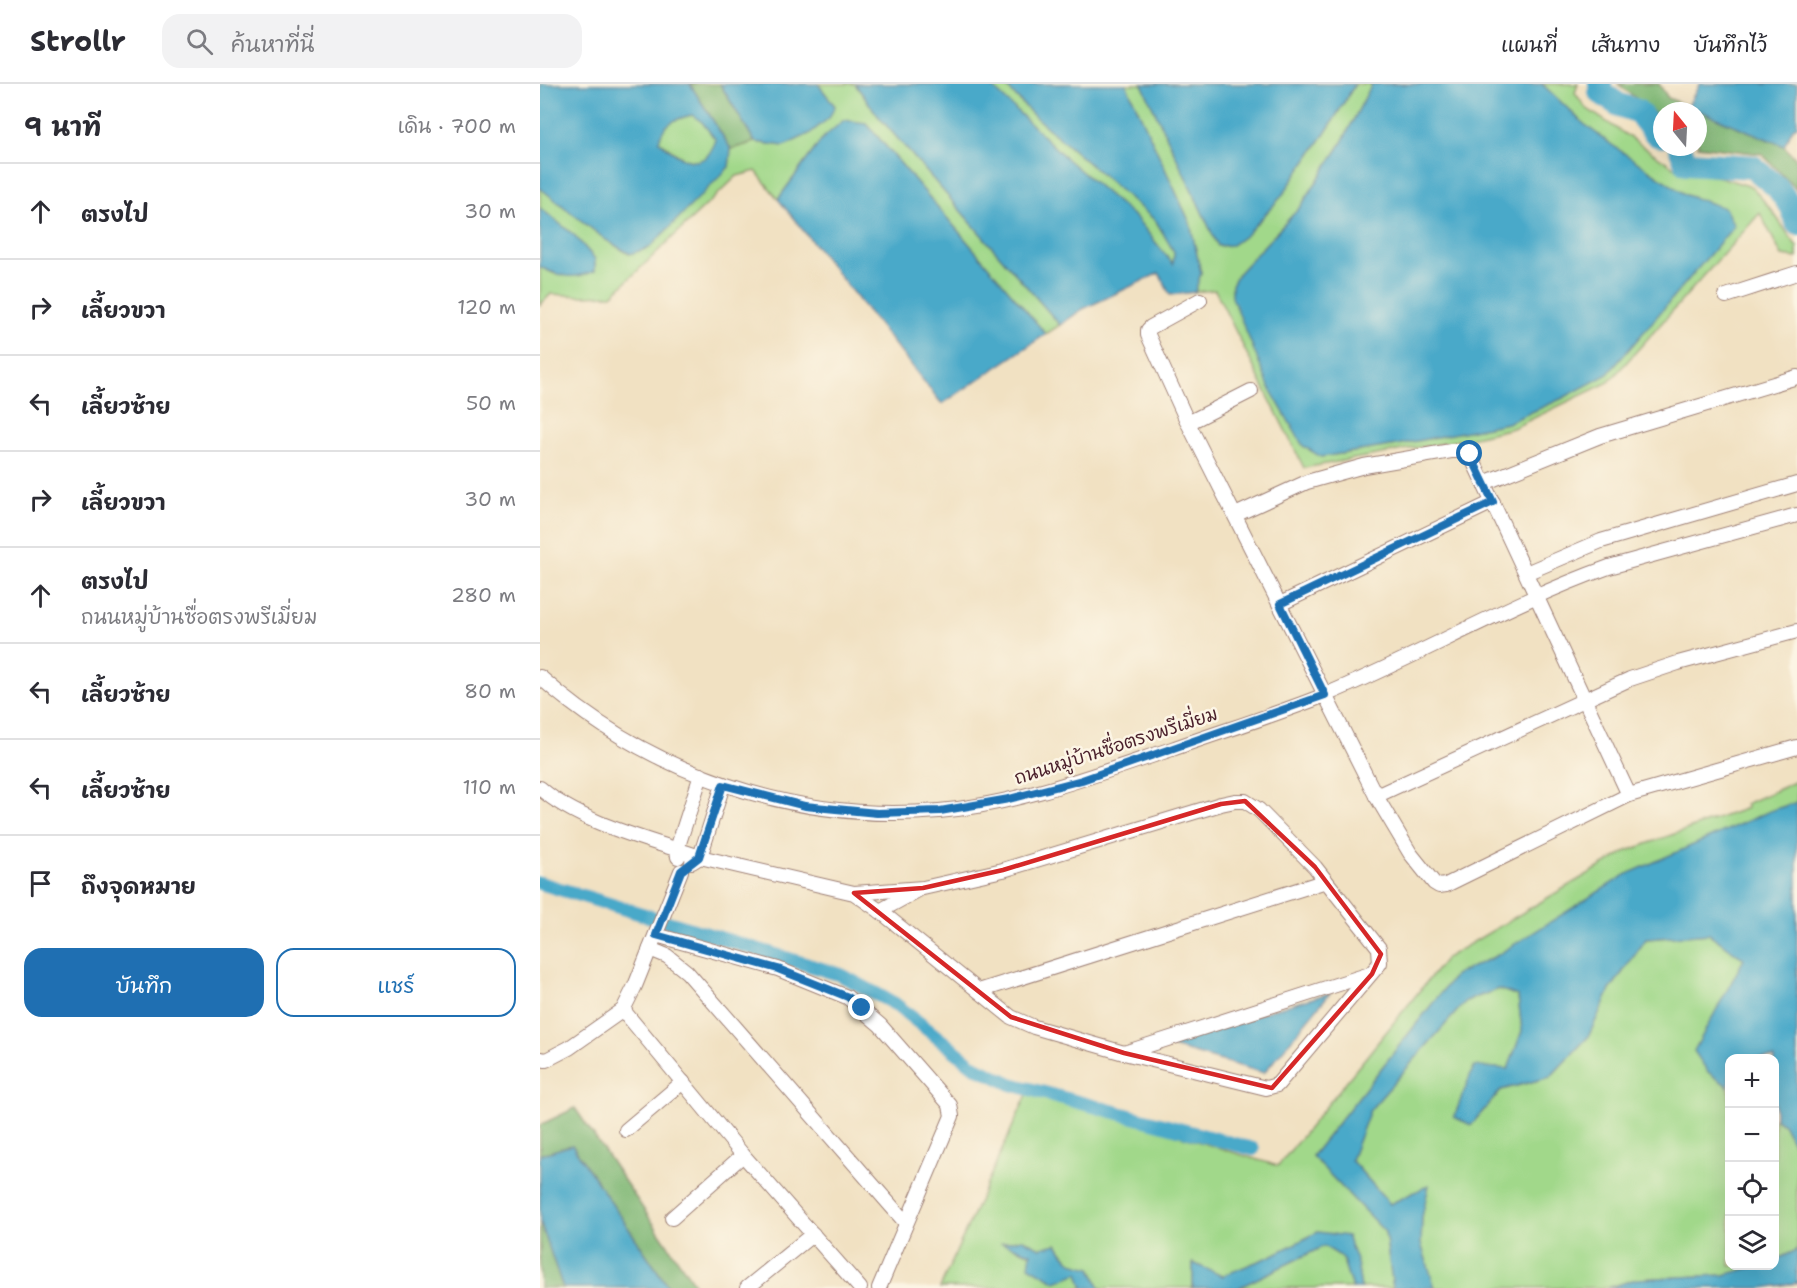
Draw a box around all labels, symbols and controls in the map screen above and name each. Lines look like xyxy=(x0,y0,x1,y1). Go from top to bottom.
search box xyxy=(162,14,582,68)
text: Strollr xyxy=(30,22,126,60)
icon: search xyxy=(183,25,216,58)
text: ค้นหาที่นี่ xyxy=(231,30,315,59)
text: แผนที่ xyxy=(1501,31,1558,59)
text: เส้นทาง xyxy=(1591,31,1660,59)
text: บันทึกไว้ xyxy=(1693,31,1767,59)
north arrow xyxy=(1653,102,1707,156)
text: 9 นาที xyxy=(24,109,101,144)
text: เดิน · 700 m xyxy=(398,113,516,139)
icon: ahead xyxy=(24,195,57,228)
text: 30 m xyxy=(464,198,516,224)
text: ตรงไป xyxy=(81,200,149,229)
icon: right xyxy=(24,291,57,324)
text: 120 m xyxy=(457,294,516,320)
text: เลี้ยวขวา xyxy=(81,296,165,325)
icon: left xyxy=(24,387,57,420)
text: 50 m xyxy=(466,390,516,416)
text: เลี้ยวซ้าย xyxy=(81,392,171,421)
route start xyxy=(1456,440,1482,466)
icon: right xyxy=(24,483,57,516)
text: 30 m xyxy=(464,486,516,512)
text: เลี้ยวขวา xyxy=(81,488,165,517)
text: ตรงไป xyxy=(81,567,149,596)
icon: ahead xyxy=(24,579,57,612)
text: 280 m xyxy=(451,582,516,608)
text: ถนนหมู่บ้านซื่อตรงพรีเมี่ยม xyxy=(81,604,317,630)
icon: left xyxy=(24,675,57,708)
text: 80 m xyxy=(464,678,516,704)
text: เลี้ยวซ้าย xyxy=(81,680,171,709)
street label: ถนนหมู่บ้านซื่อตรงพรีเมี่ยม xyxy=(1009,696,1221,792)
icon: left xyxy=(24,771,57,804)
text: 110 m xyxy=(462,774,516,800)
text: เลี้ยวซ้าย xyxy=(81,776,171,805)
icon: arrive xyxy=(24,867,57,900)
text: ถึงจุดหมาย xyxy=(81,872,196,901)
button: บันทึก xyxy=(24,948,264,1017)
button: แชร์ xyxy=(276,948,516,1017)
route end xyxy=(848,994,874,1020)
map controls xyxy=(1725,1054,1779,1270)
button: + xyxy=(1725,1054,1779,1108)
button: − xyxy=(1725,1108,1779,1162)
button: locate xyxy=(1725,1162,1779,1216)
button: layers xyxy=(1725,1216,1779,1270)

